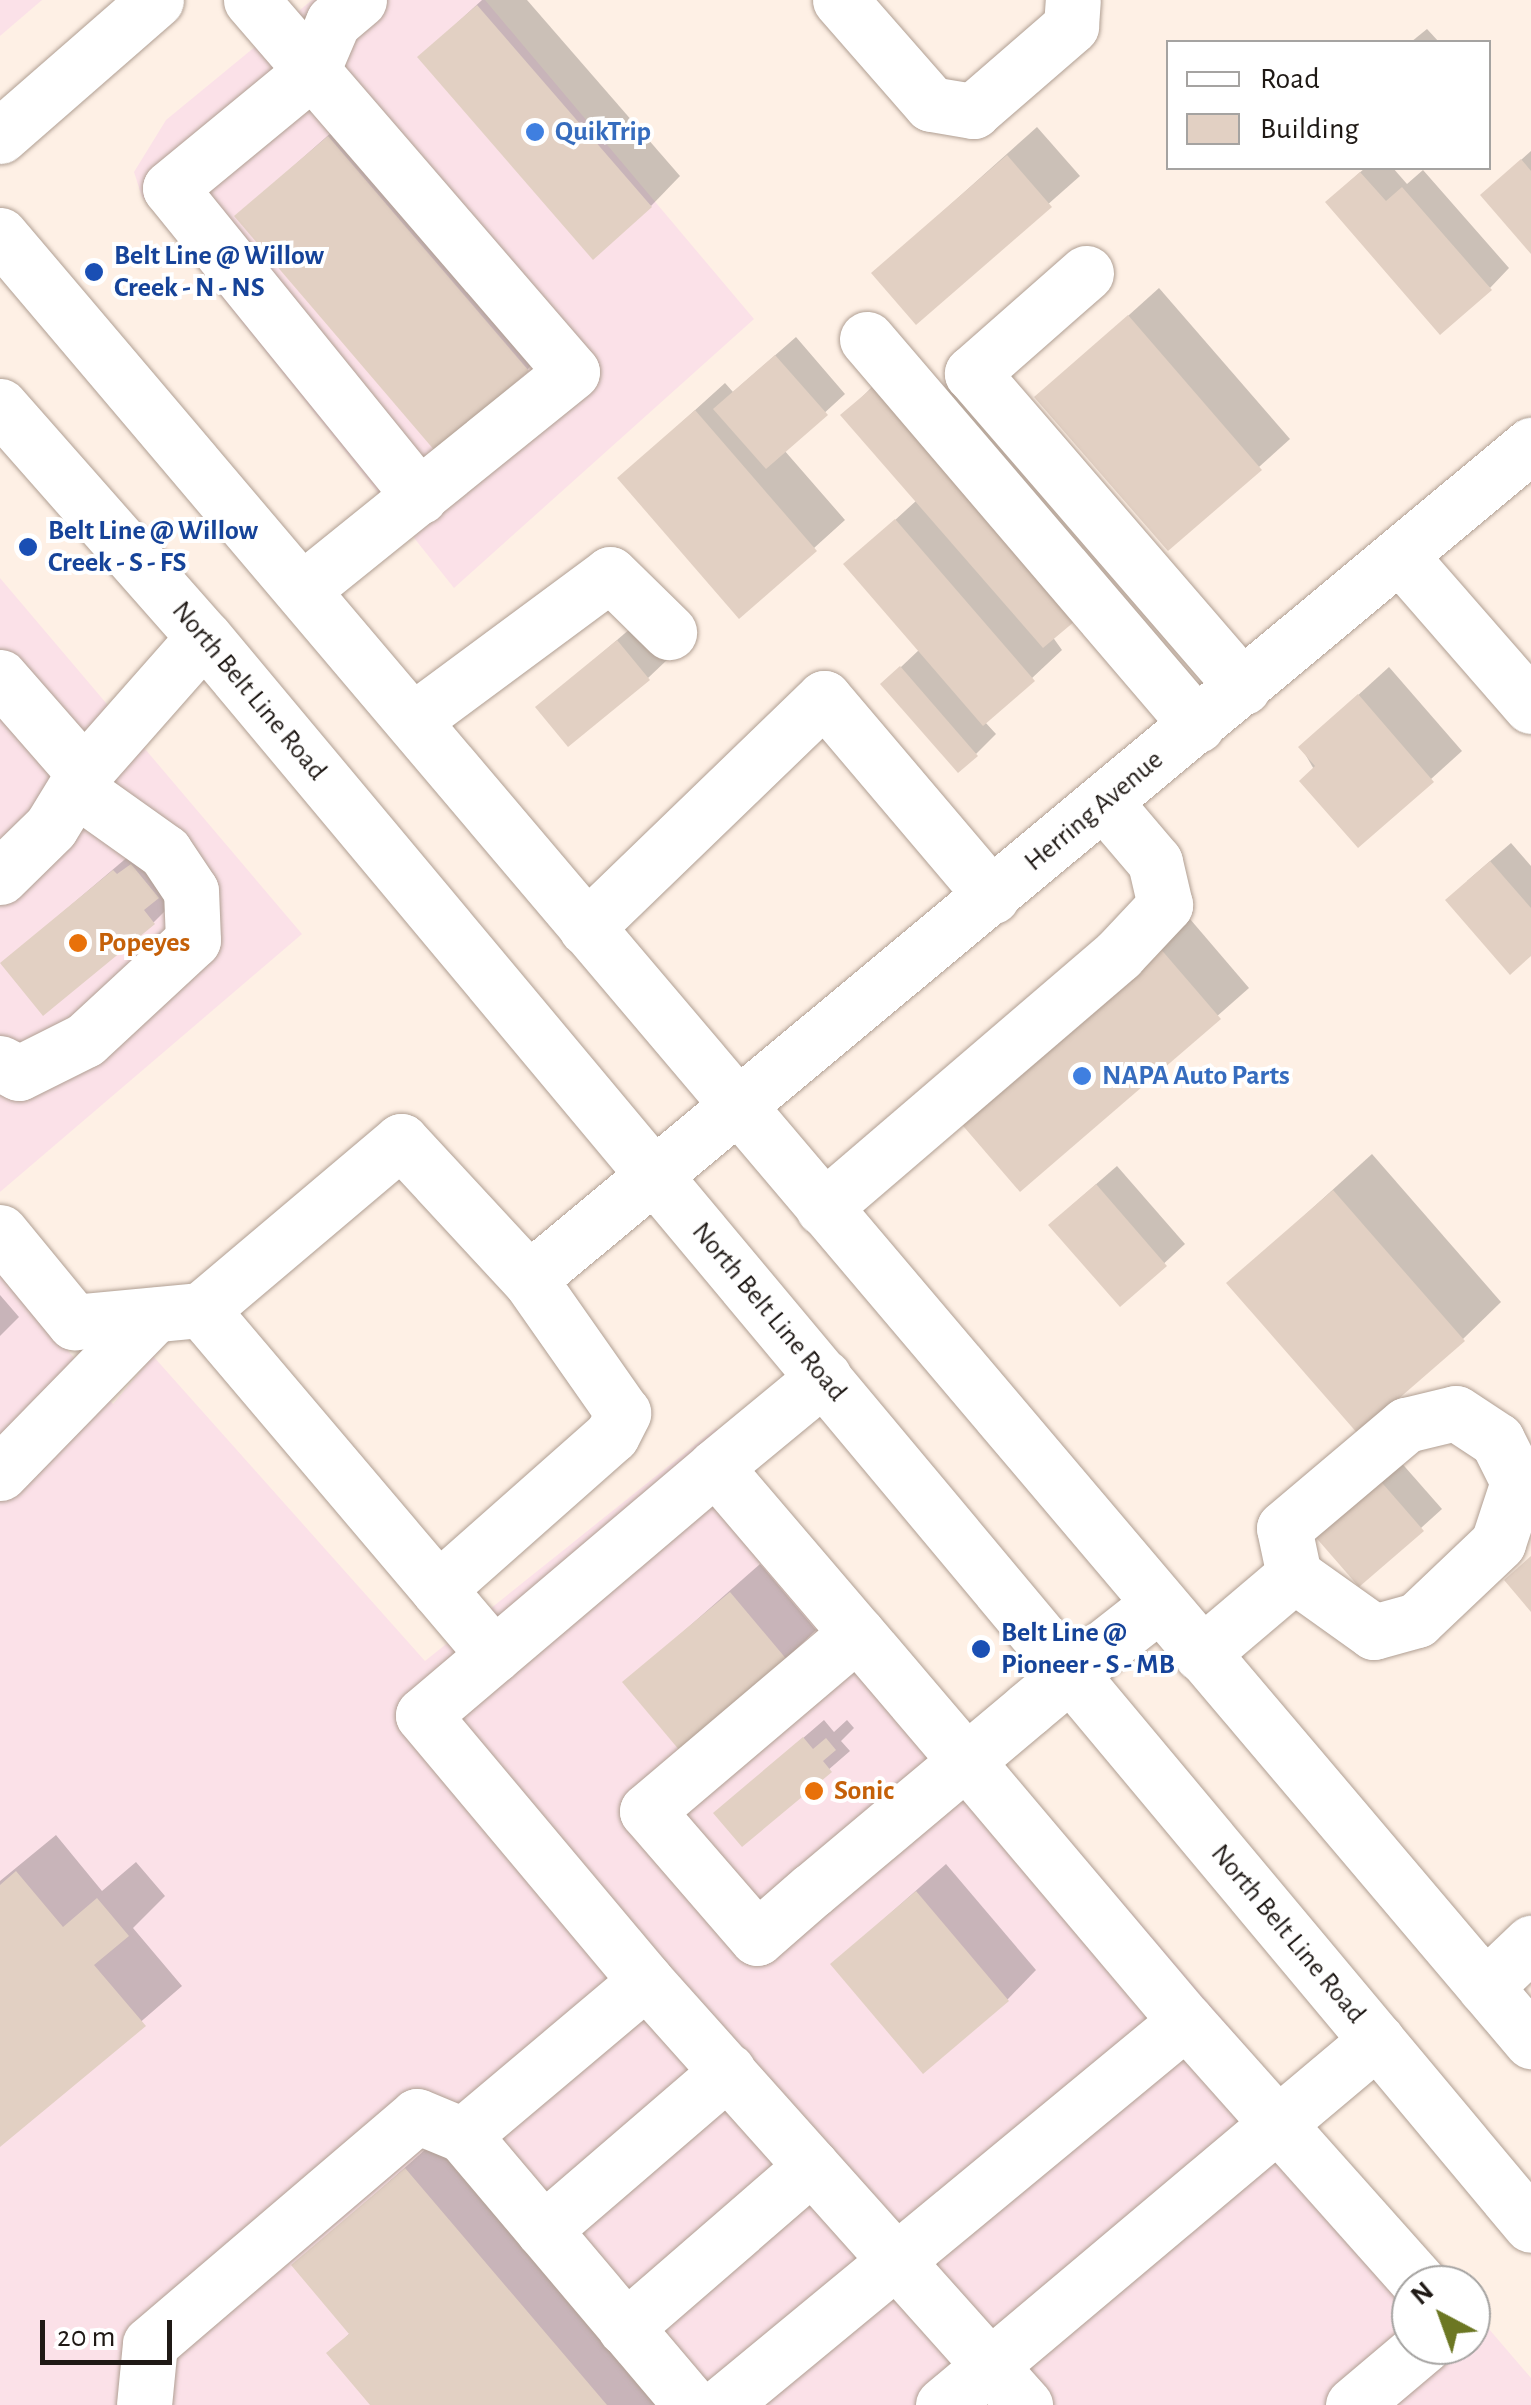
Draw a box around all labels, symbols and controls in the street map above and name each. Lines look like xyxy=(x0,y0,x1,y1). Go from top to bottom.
legend xyxy=(1166,40,1491,170)
text: Road xyxy=(1260,64,1320,94)
text: Building xyxy=(1260,114,1359,144)
place label: QuikTrip xyxy=(555,115,651,149)
marker: QuikTrip xyxy=(524,121,546,143)
place label: Belt Line @ Willow Creek - N - NS xyxy=(114,239,324,305)
marker: Belt Line @ Willow Creek - N - NS xyxy=(83,261,105,283)
place label: Belt Line @ Willow Creek - S - FS xyxy=(48,514,258,580)
marker: Belt Line @ Willow Creek - S - FS xyxy=(17,536,39,558)
street label: North Belt Line Road xyxy=(164,595,334,787)
street label: Herring Avenue xyxy=(1018,743,1170,879)
place label: Popeyes xyxy=(98,926,190,960)
marker: Popeyes xyxy=(67,932,89,954)
place label: NAPA Auto Parts xyxy=(1102,1059,1290,1093)
marker: NAPA Auto Parts xyxy=(1071,1065,1093,1087)
street label: North Belt Line Road xyxy=(684,1216,854,1408)
place label: Belt Line @ Pioneer - S - MB xyxy=(1001,1616,1175,1682)
marker: Belt Line @ Pioneer - S - MB xyxy=(970,1638,992,1660)
place label: Sonic xyxy=(834,1774,894,1808)
marker: Sonic xyxy=(803,1780,825,1802)
street label: North Belt Line Road xyxy=(1203,1838,1373,2030)
north arrow xyxy=(1391,2265,1491,2365)
text: N xyxy=(1406,2277,1439,2311)
scale bar xyxy=(45,2300,178,2362)
text: 20 m xyxy=(57,2322,115,2352)

